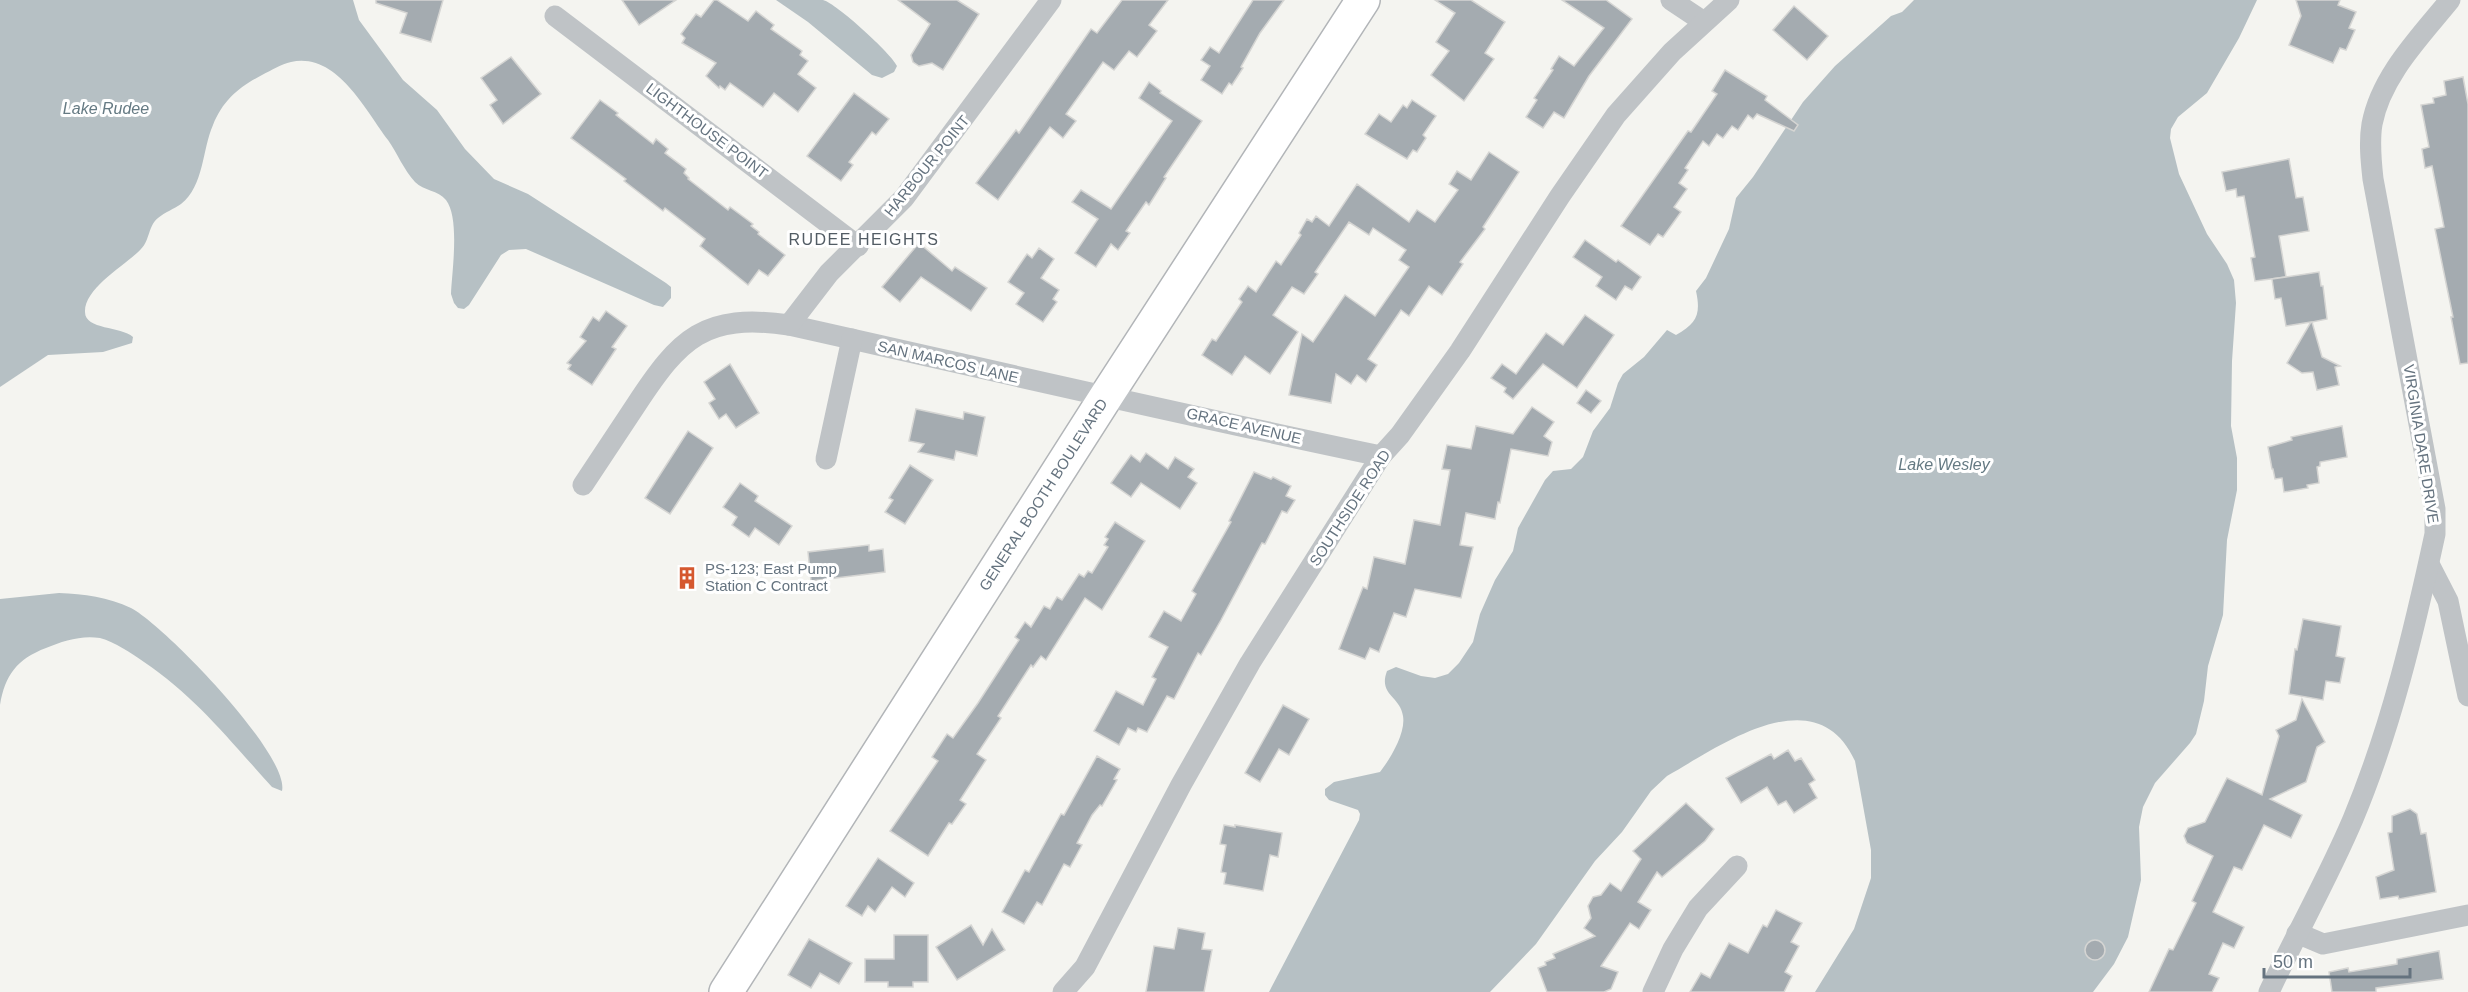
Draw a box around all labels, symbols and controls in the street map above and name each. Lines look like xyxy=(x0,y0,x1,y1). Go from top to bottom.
street label: LIGHTHOUSE POINT xyxy=(643,79,771,182)
water label: Lake Rudee xyxy=(63,100,149,117)
street label: HARBOUR POINT xyxy=(881,112,973,220)
district label: RUDEE HEIGHTS xyxy=(788,231,940,248)
street label: SAN MARCOS LANE xyxy=(876,337,1020,386)
street label: VIRGINIA DARE DRIVE xyxy=(2401,363,2442,525)
street label: GENERAL BOOTH BOULEVARD xyxy=(975,395,1111,594)
street label: GRACE AVENUE xyxy=(1185,404,1303,447)
street label: SOUTHSIDE ROAD xyxy=(1306,446,1394,569)
water label: Lake Wesley xyxy=(1898,456,1991,473)
place label: PS-123; East Pump Station C Contract xyxy=(705,560,837,594)
building icon: PS-123; East Pump Station C Contract xyxy=(674,565,700,591)
scale bar xyxy=(2264,941,2410,979)
text: 50 m xyxy=(2273,952,2313,972)

